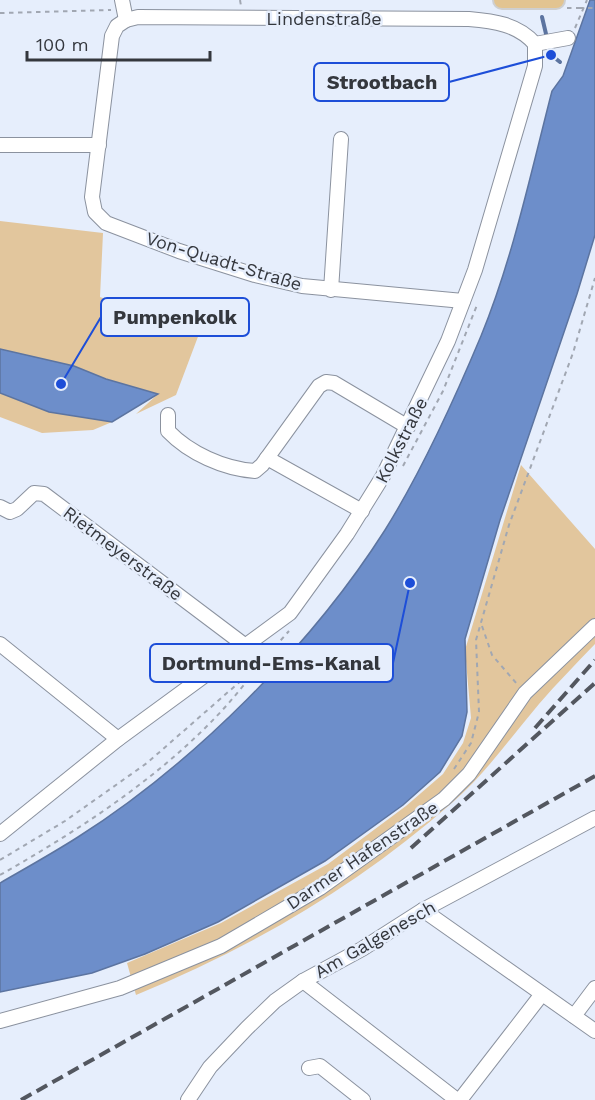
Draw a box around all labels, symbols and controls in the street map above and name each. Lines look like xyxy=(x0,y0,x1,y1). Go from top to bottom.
street label: Lindenstraße xyxy=(266,8,382,29)
scale bar xyxy=(27,24,210,62)
text: 100 m xyxy=(36,34,89,55)
callout: Strootbach xyxy=(314,63,449,101)
text: Strootbach xyxy=(327,70,437,94)
street label: Von-Quadt-Straße xyxy=(143,227,305,295)
callout: Pumpenkolk xyxy=(101,298,249,336)
text: Pumpenkolk xyxy=(113,305,238,329)
street label: Kolkstraße xyxy=(370,394,432,486)
street label: Rietmeyerstraße xyxy=(59,501,187,605)
callout: Dortmund-Ems-Kanal xyxy=(150,644,393,682)
text: Dortmund-Ems-Kanal xyxy=(162,651,381,675)
street label: Darmer Hafenstraße xyxy=(282,796,442,914)
street label: Am Galgenesch xyxy=(311,896,439,982)

